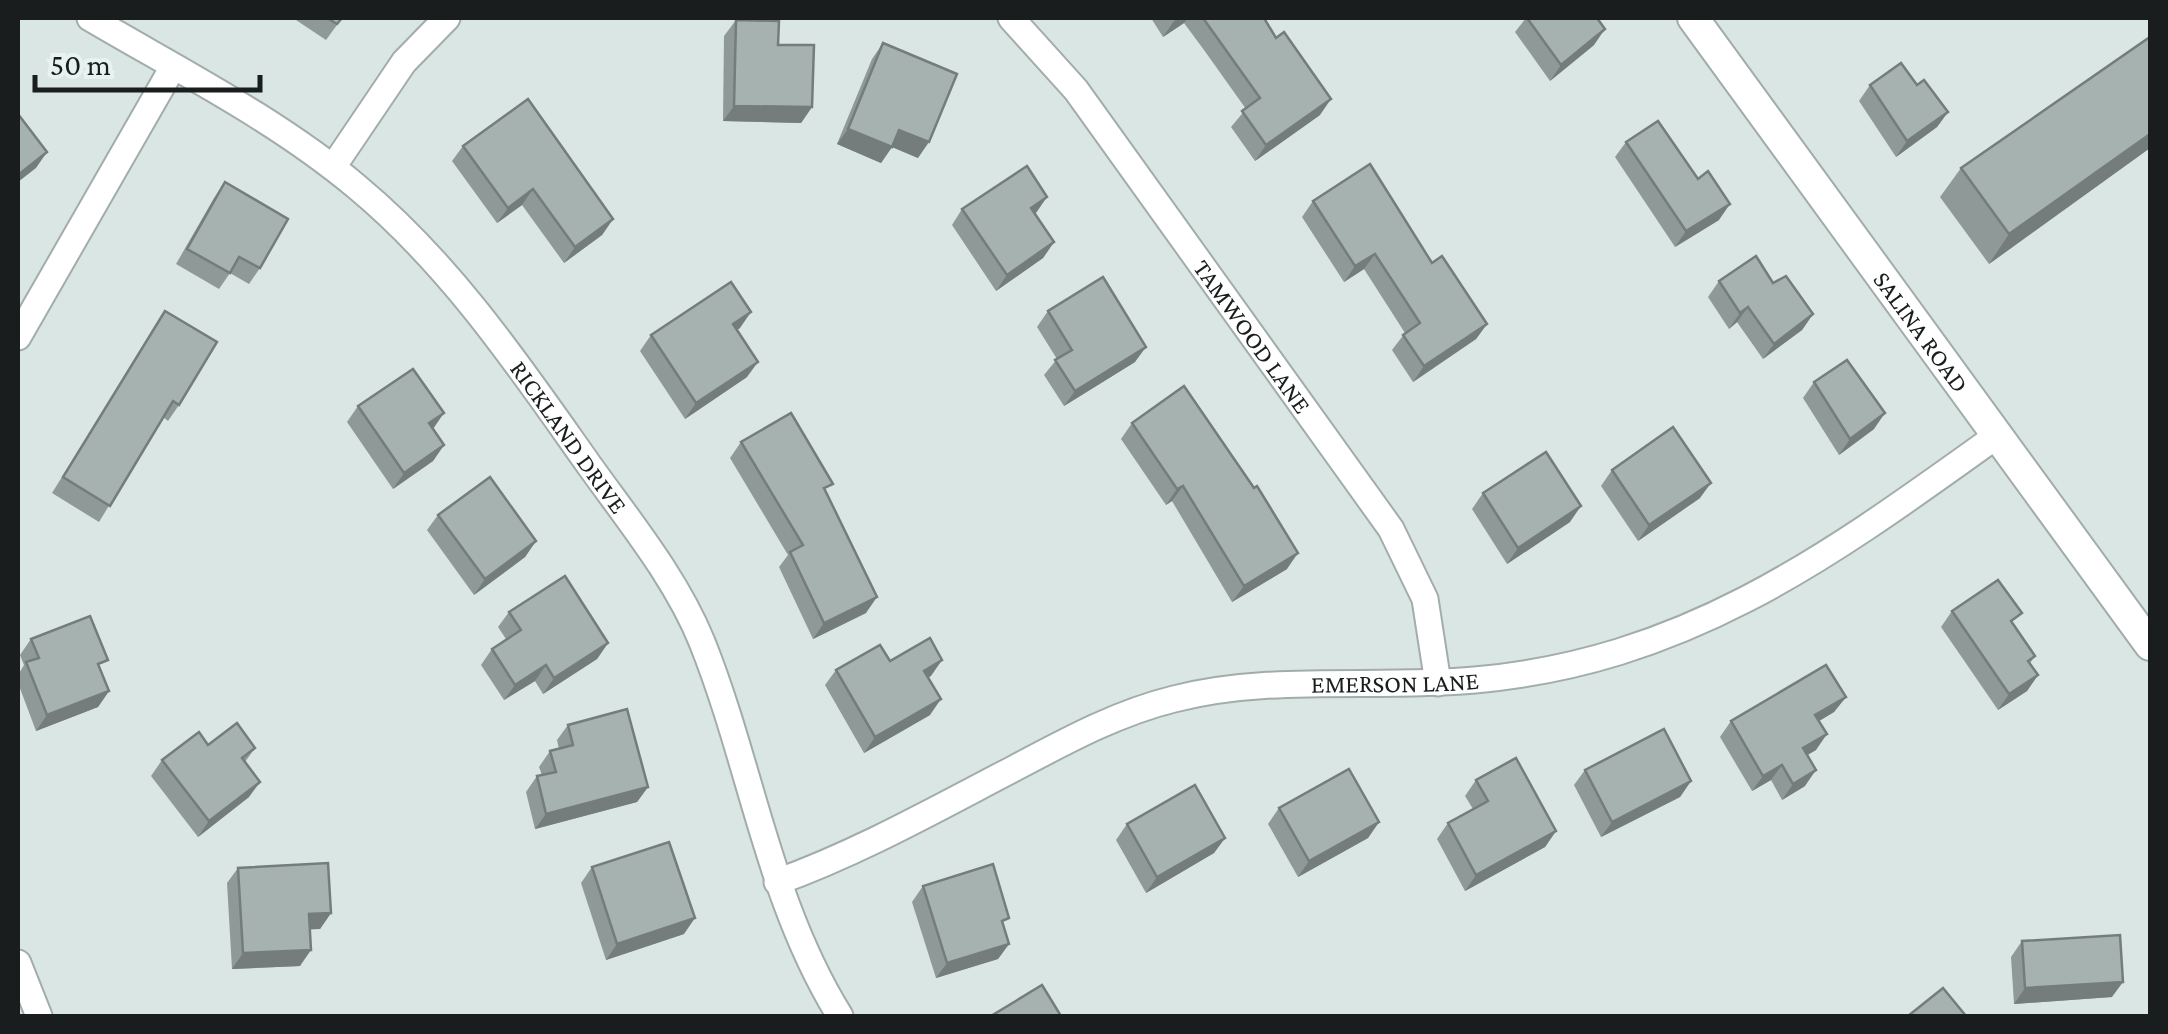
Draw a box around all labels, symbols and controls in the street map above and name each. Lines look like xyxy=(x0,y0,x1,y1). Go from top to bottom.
scale bar xyxy=(35,30,260,92)
text: 50 m xyxy=(50,48,111,81)
street label: TAMWOOD LANE xyxy=(1188,255,1316,418)
street label: SALINA ROAD xyxy=(1868,266,1974,397)
street label: RICKLAND DRIVE xyxy=(505,355,632,518)
street label: EMERSON LANE xyxy=(1311,667,1480,698)

